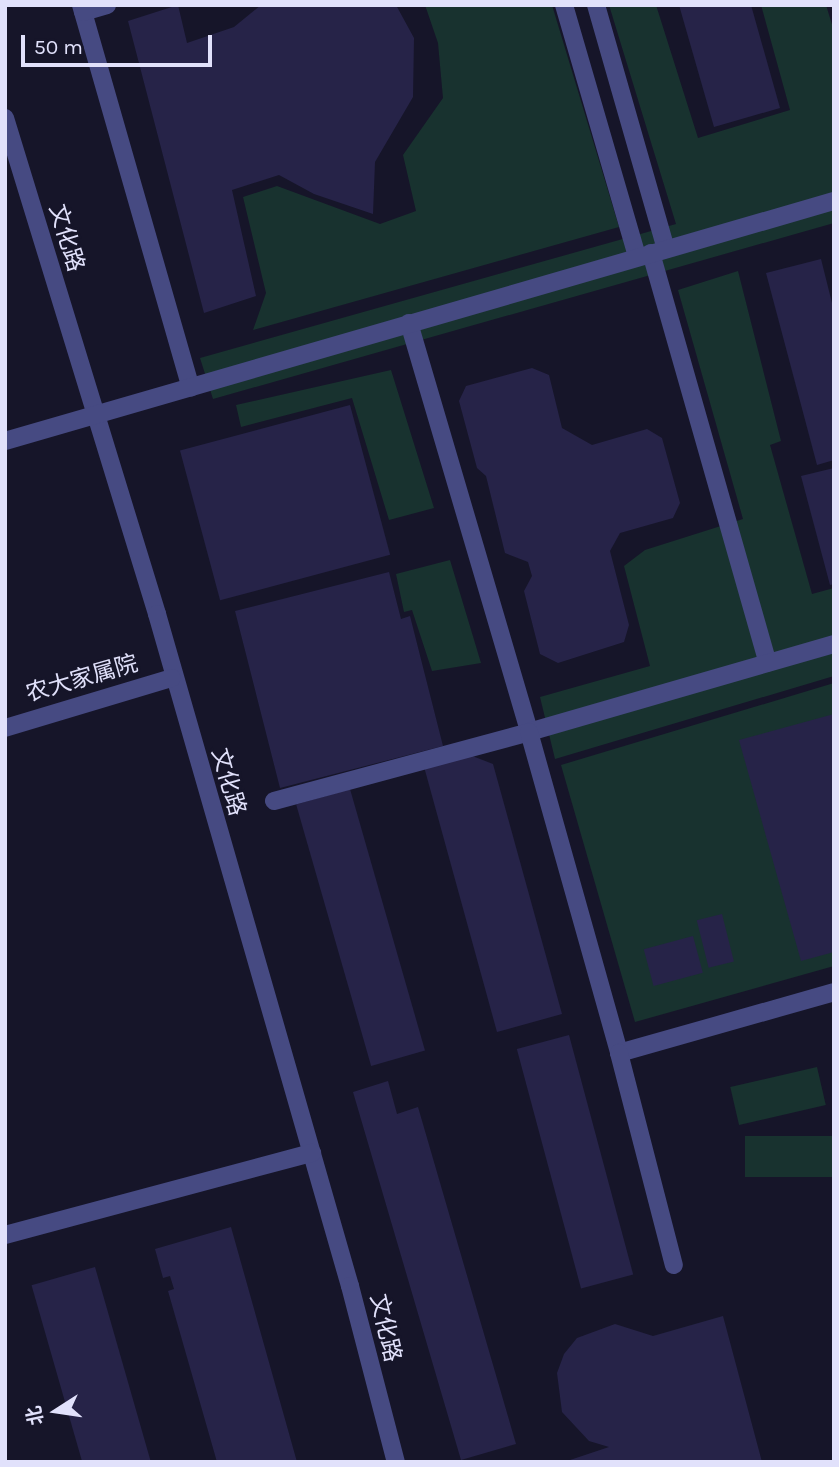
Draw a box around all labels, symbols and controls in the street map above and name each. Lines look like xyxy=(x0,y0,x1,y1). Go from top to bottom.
scale bar xyxy=(24,21,215,65)
text: 50 m xyxy=(34,35,83,59)
street label: 文化路 xyxy=(43,201,89,275)
street label: 农大家属院 xyxy=(23,650,141,708)
street label: 文化路 xyxy=(205,745,251,819)
street label: 文化路 xyxy=(364,1291,406,1365)
north arrow xyxy=(21,1376,91,1446)
text: 北 xyxy=(23,1404,48,1427)

